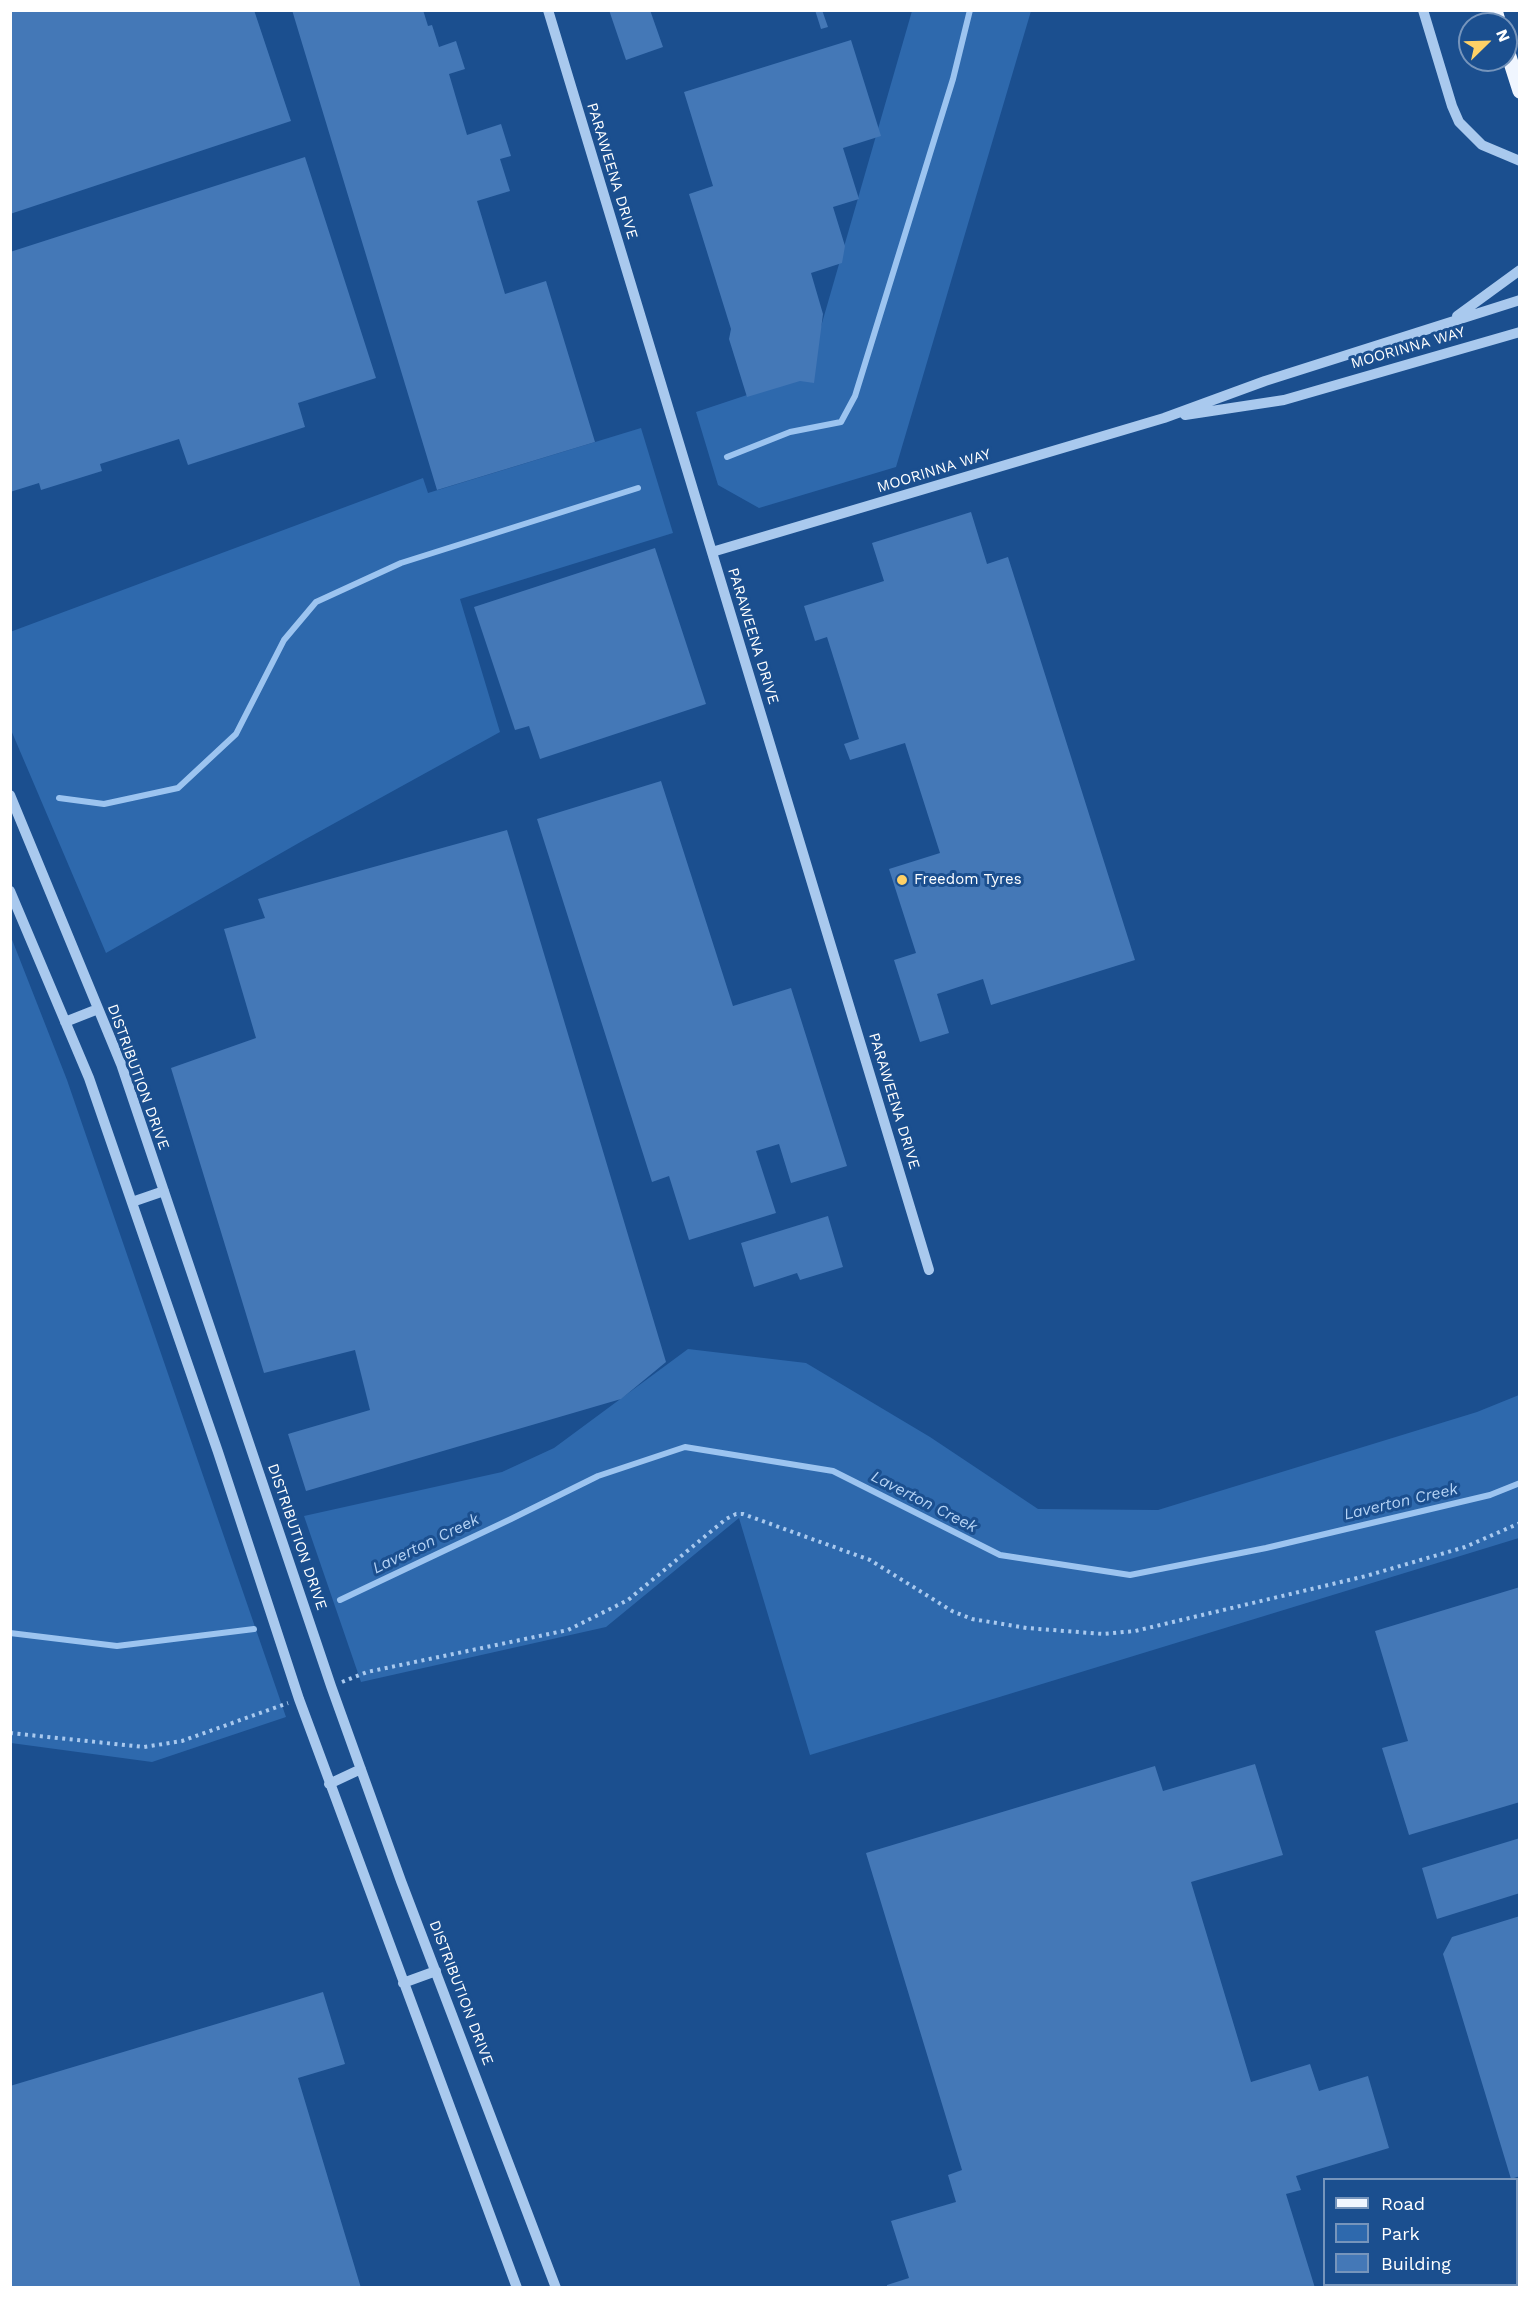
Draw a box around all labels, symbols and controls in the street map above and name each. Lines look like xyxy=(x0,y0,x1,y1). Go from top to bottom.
north arrow xyxy=(1458,12,1518,72)
text: N xyxy=(1492,26,1514,45)
street label: PARAWEENA DRIVE xyxy=(583,101,641,241)
street label: MOORINNA WAY xyxy=(1349,323,1467,373)
street label: MOORINNA WAY xyxy=(875,445,993,497)
street label: PARAWEENA DRIVE xyxy=(724,566,782,706)
place label: Freedom Tyres xyxy=(914,871,1022,889)
marker: Freedom Tyres xyxy=(895,873,909,887)
street label: DISTRIBUTION DRIVE xyxy=(103,1002,173,1152)
street label: PARAWEENA DRIVE xyxy=(865,1031,923,1171)
street label: DISTRIBUTION DRIVE xyxy=(263,1461,331,1613)
water label: Laverton Creek xyxy=(868,1467,980,1537)
water label: Laverton Creek xyxy=(1342,1480,1460,1524)
water label: Laverton Creek xyxy=(369,1510,483,1578)
street label: DISTRIBUTION DRIVE xyxy=(425,1918,497,2068)
legend xyxy=(1323,2178,1518,2286)
text: Road xyxy=(1381,2193,1425,2214)
text: Park xyxy=(1381,2223,1420,2244)
text: Building xyxy=(1381,2253,1451,2274)

